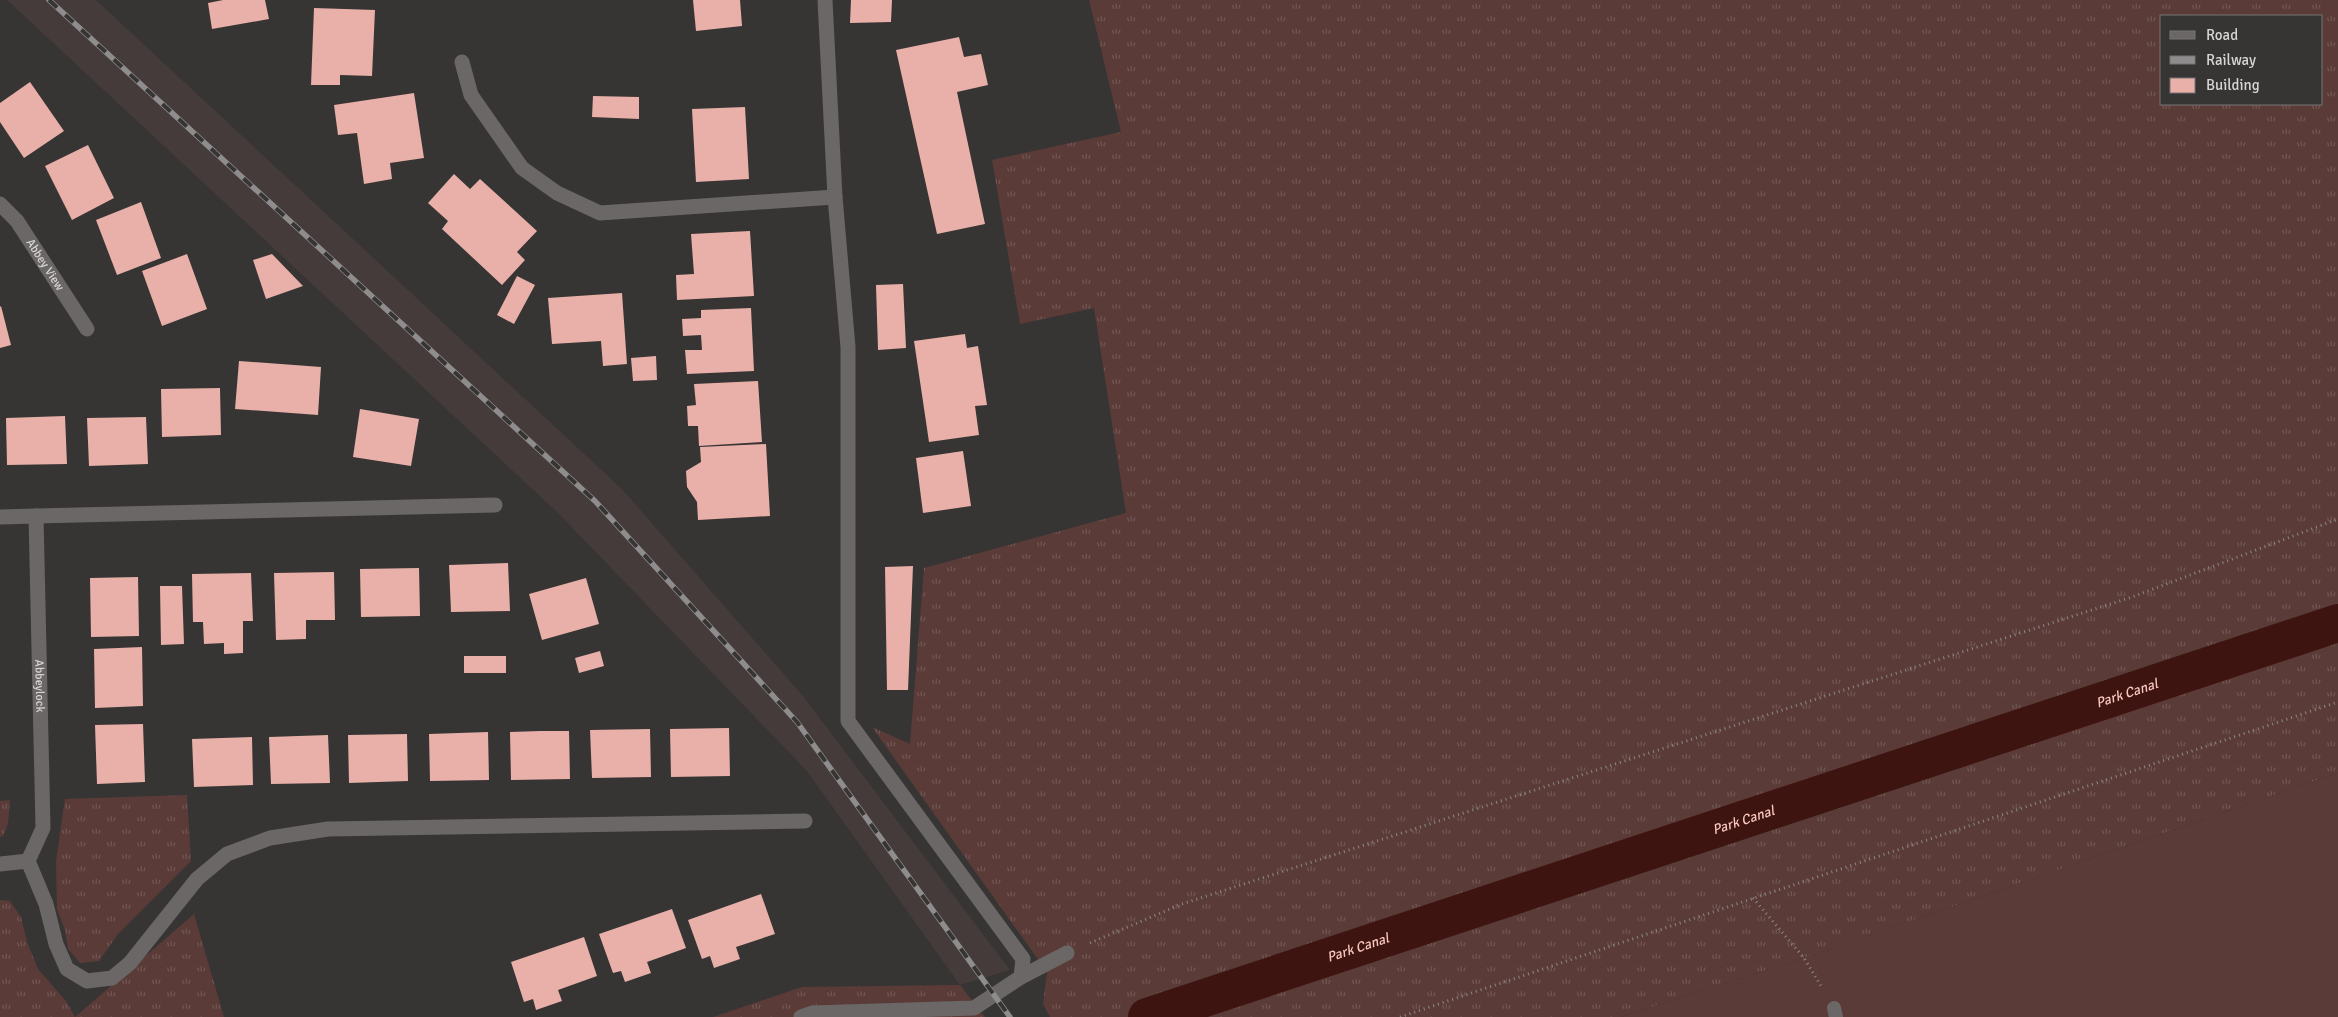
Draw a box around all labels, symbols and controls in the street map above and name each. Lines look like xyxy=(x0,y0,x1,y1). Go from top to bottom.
legend xyxy=(2160,15,2323,105)
text: Road xyxy=(2206,26,2238,44)
text: Railway xyxy=(2206,51,2256,69)
text: Building xyxy=(2206,76,2260,94)
street label: Abbey View xyxy=(23,236,68,294)
street label: Abbeylock xyxy=(32,659,48,713)
water label: Park Canal xyxy=(2094,674,2161,711)
water label: Park Canal xyxy=(1710,801,1777,838)
water label: Park Canal xyxy=(1325,929,1392,965)

